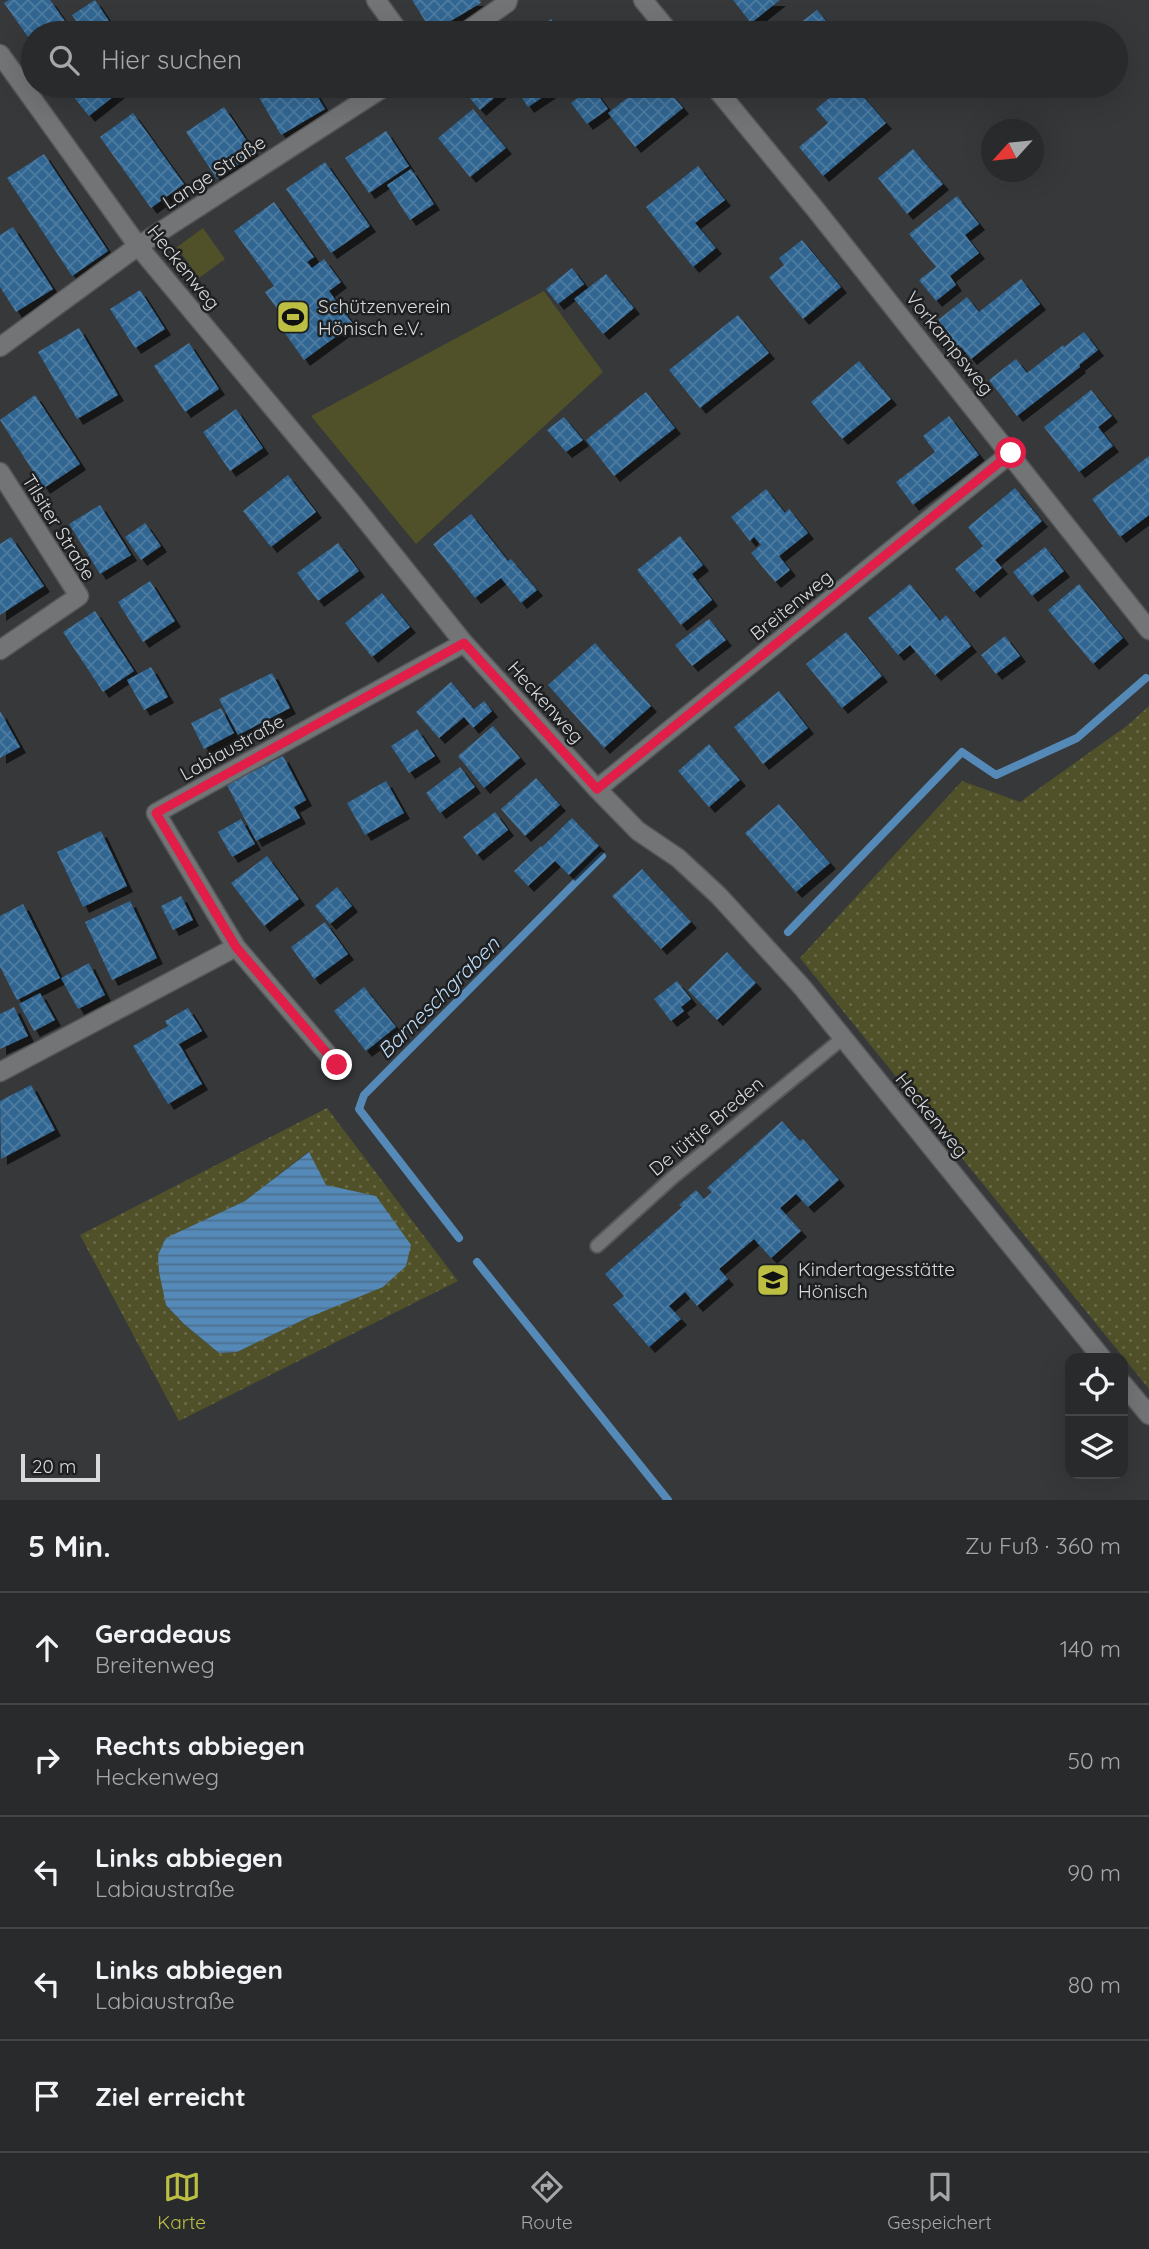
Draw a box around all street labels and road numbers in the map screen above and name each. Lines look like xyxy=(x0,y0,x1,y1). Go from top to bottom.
street label: Lange Straße xyxy=(158,130,270,214)
street label: Heckenweg xyxy=(142,220,226,314)
street label: Vorkampsweg xyxy=(901,286,999,400)
street label: Tilsiter Straße xyxy=(17,470,101,584)
street label: Breitenweg xyxy=(745,565,837,645)
street label: Heckenweg xyxy=(503,656,589,748)
street label: Labiaustraße xyxy=(176,708,288,786)
street label: Heckenweg xyxy=(890,1068,974,1162)
street label: De lüttje Breden xyxy=(644,1071,768,1181)

